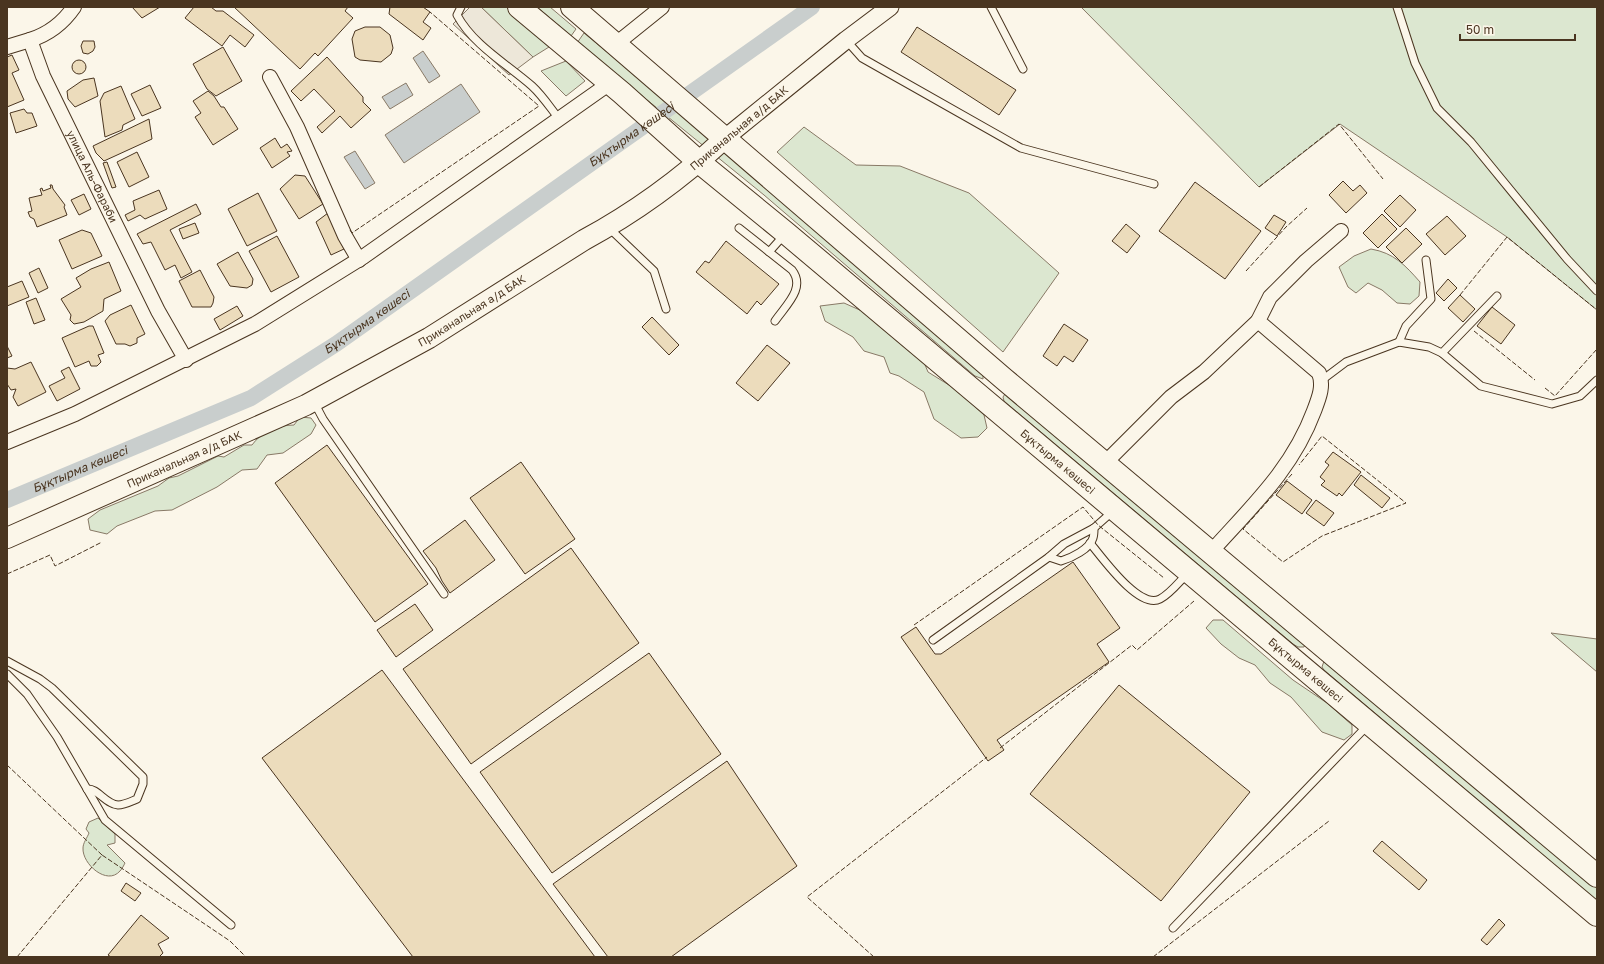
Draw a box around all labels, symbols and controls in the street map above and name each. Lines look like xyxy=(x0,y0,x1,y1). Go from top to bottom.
scale bar xyxy=(1460,16,1575,42)
text: 50 m xyxy=(1466,22,1494,37)
street label: Приканальная а/д БАК xyxy=(687,83,791,173)
water label: Бұқтырма көшесі xyxy=(585,98,678,170)
street label: улица Аль-Фараби xyxy=(64,128,121,224)
street label: Приканальная а/д БАК xyxy=(416,272,528,349)
water label: Бұқтырма көшесі xyxy=(321,285,414,357)
street label: Бұқтырма көшесі xyxy=(1018,426,1098,496)
street label: Приканальная а/д БАК xyxy=(125,427,244,490)
water label: Бұқтырма көшесі xyxy=(30,442,131,496)
street label: Бұқтырма көшесі xyxy=(1266,635,1346,705)

